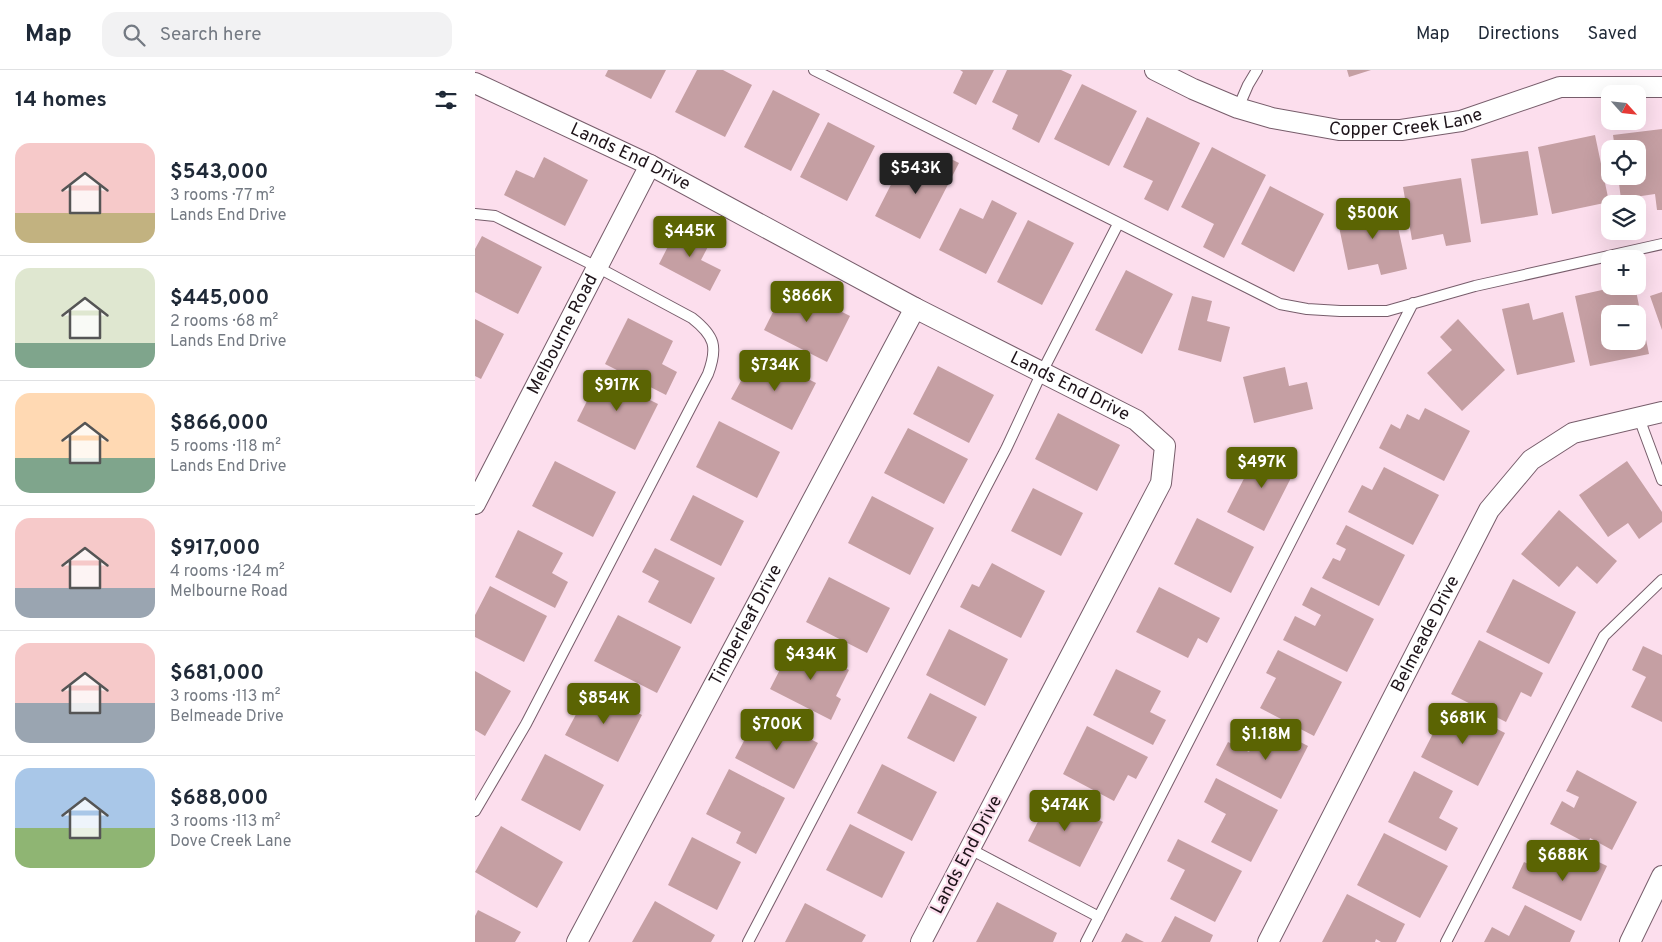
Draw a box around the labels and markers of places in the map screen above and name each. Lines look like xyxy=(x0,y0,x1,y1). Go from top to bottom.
pin: $543K xyxy=(881,152,951,195)
pin: $500K xyxy=(1338,198,1408,240)
pin: $445K xyxy=(655,216,725,258)
pin: $866K xyxy=(772,280,842,323)
pin: $734K xyxy=(740,350,810,392)
pin: $917K xyxy=(582,370,652,412)
pin: $497K xyxy=(1227,446,1297,489)
pin: $434K xyxy=(776,638,846,681)
pin: $854K xyxy=(569,682,639,725)
pin: $681K xyxy=(1428,702,1498,745)
pin: $700K xyxy=(742,708,812,751)
pin: $1.18M xyxy=(1225,718,1307,761)
pin: $474K xyxy=(1030,790,1100,832)
pin: $688K xyxy=(1528,840,1598,882)

